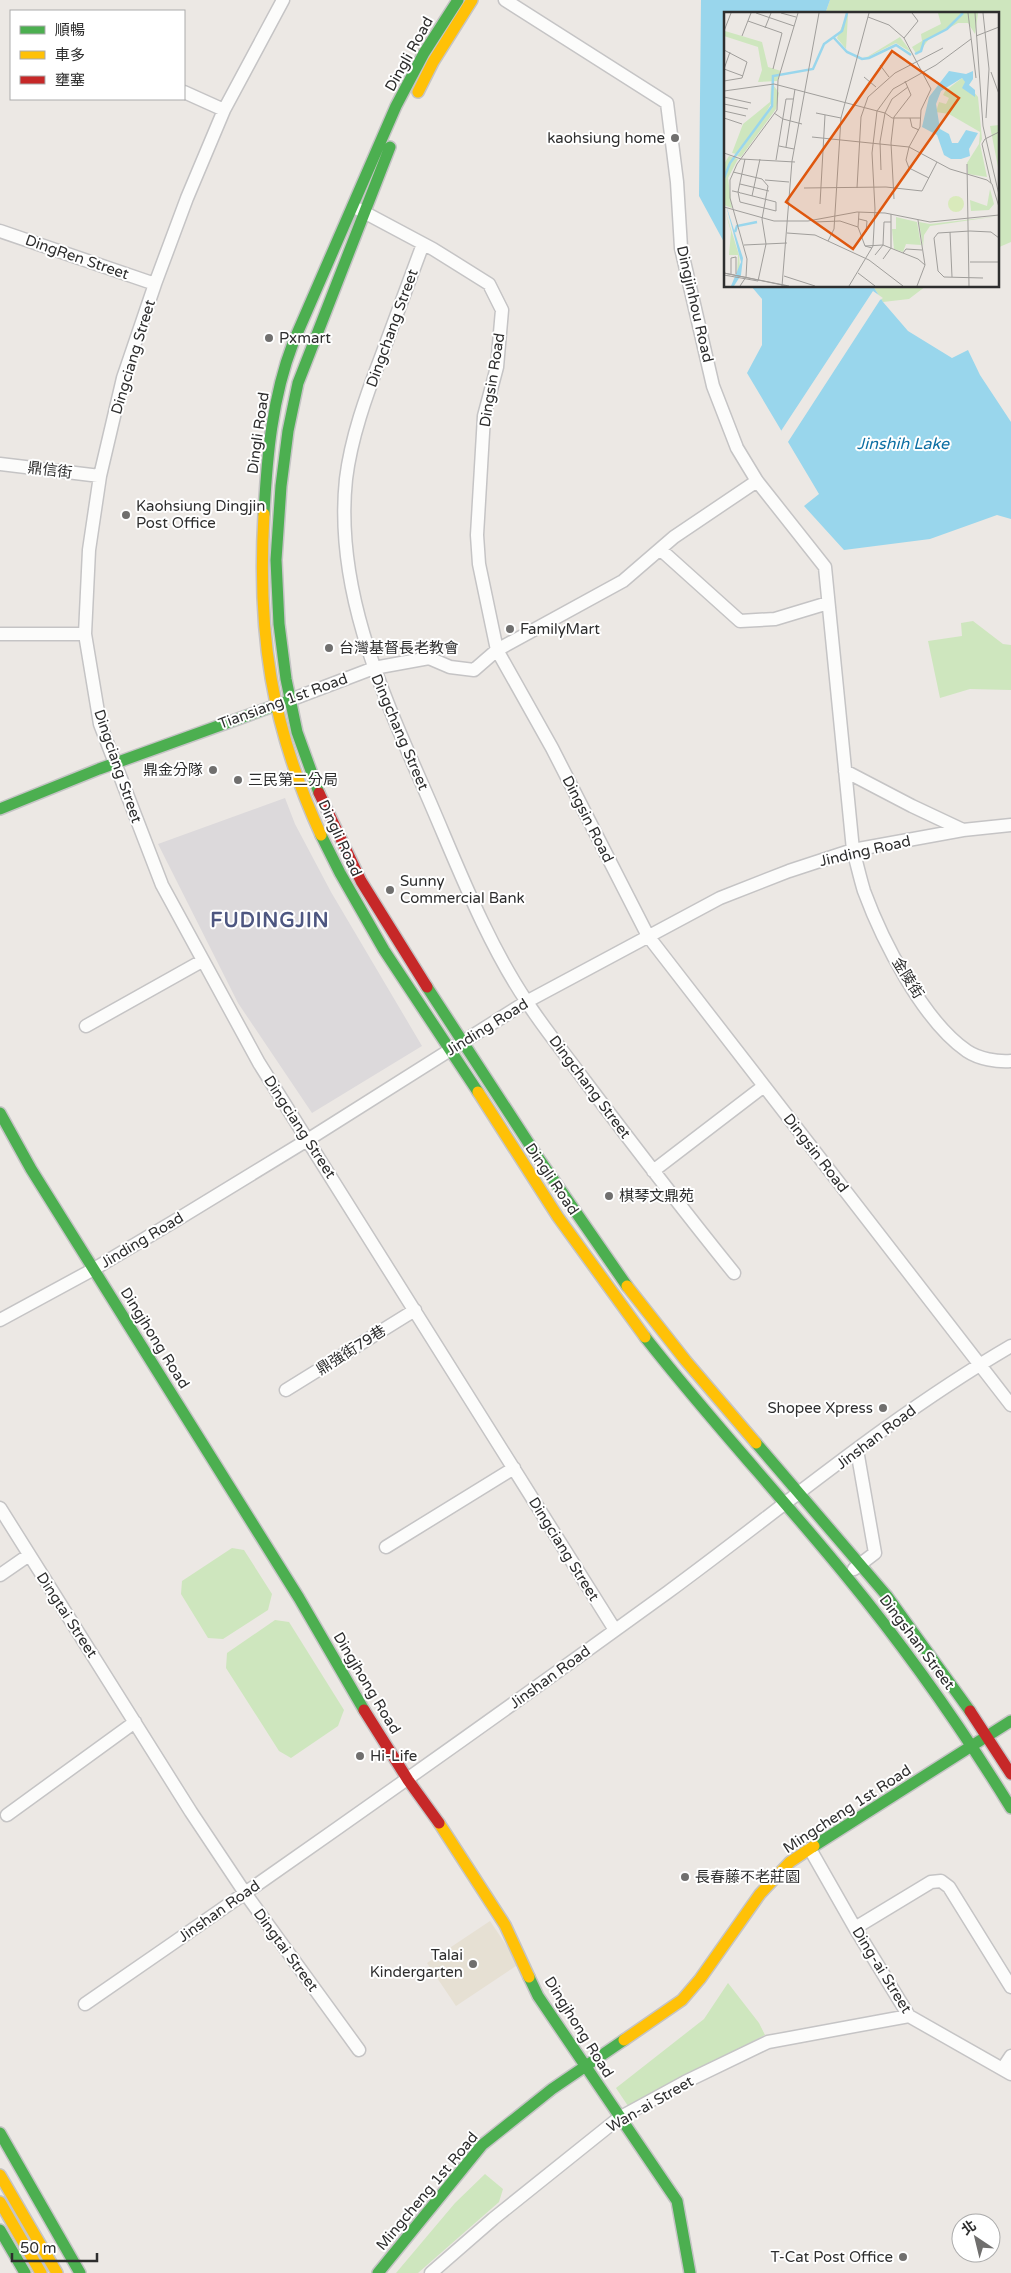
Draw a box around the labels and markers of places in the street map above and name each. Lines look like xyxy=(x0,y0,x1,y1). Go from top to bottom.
place label: kaohsiung home xyxy=(547,129,665,147)
marker: kaohsiung home xyxy=(669,132,681,144)
place label: Pxmart xyxy=(279,329,331,347)
marker: Pxmart xyxy=(263,332,275,344)
place label: Kaohsiung Dingjin Post Office xyxy=(136,497,265,532)
marker: Kaohsiung Dingjin Post Office xyxy=(120,509,132,521)
place label: FamilyMart xyxy=(520,620,600,638)
marker: FamilyMart xyxy=(504,623,516,635)
place label: 台灣基督長老教會 xyxy=(339,639,459,657)
marker: 台灣基督長老教會 xyxy=(323,642,335,654)
place label: 鼎金分隊 xyxy=(143,761,203,779)
marker: 鼎金分隊 xyxy=(207,764,219,776)
place label: 三民第二分局 xyxy=(248,771,338,789)
marker: 三民第二分局 xyxy=(232,774,244,786)
place label: Sunny Commercial Bank xyxy=(400,872,525,907)
marker: Sunny Commercial Bank xyxy=(384,884,396,896)
place label: 棋琴文鼎苑 xyxy=(619,1187,694,1205)
marker: 棋琴文鼎苑 xyxy=(603,1190,615,1202)
place label: Shopee Xpress xyxy=(767,1399,873,1417)
marker: Shopee Xpress xyxy=(877,1402,889,1414)
place label: Hi-Life xyxy=(370,1747,417,1765)
marker: Hi-Life xyxy=(354,1750,366,1762)
place label: 長春藤不老莊園 xyxy=(695,1868,800,1886)
marker: 長春藤不老莊園 xyxy=(679,1871,691,1883)
place label: Talai Kindergarten xyxy=(370,1946,463,1981)
marker: Talai Kindergarten xyxy=(467,1958,479,1970)
place label: T-Cat Post Office xyxy=(771,2248,893,2266)
marker: T-Cat Post Office xyxy=(897,2251,909,2263)

